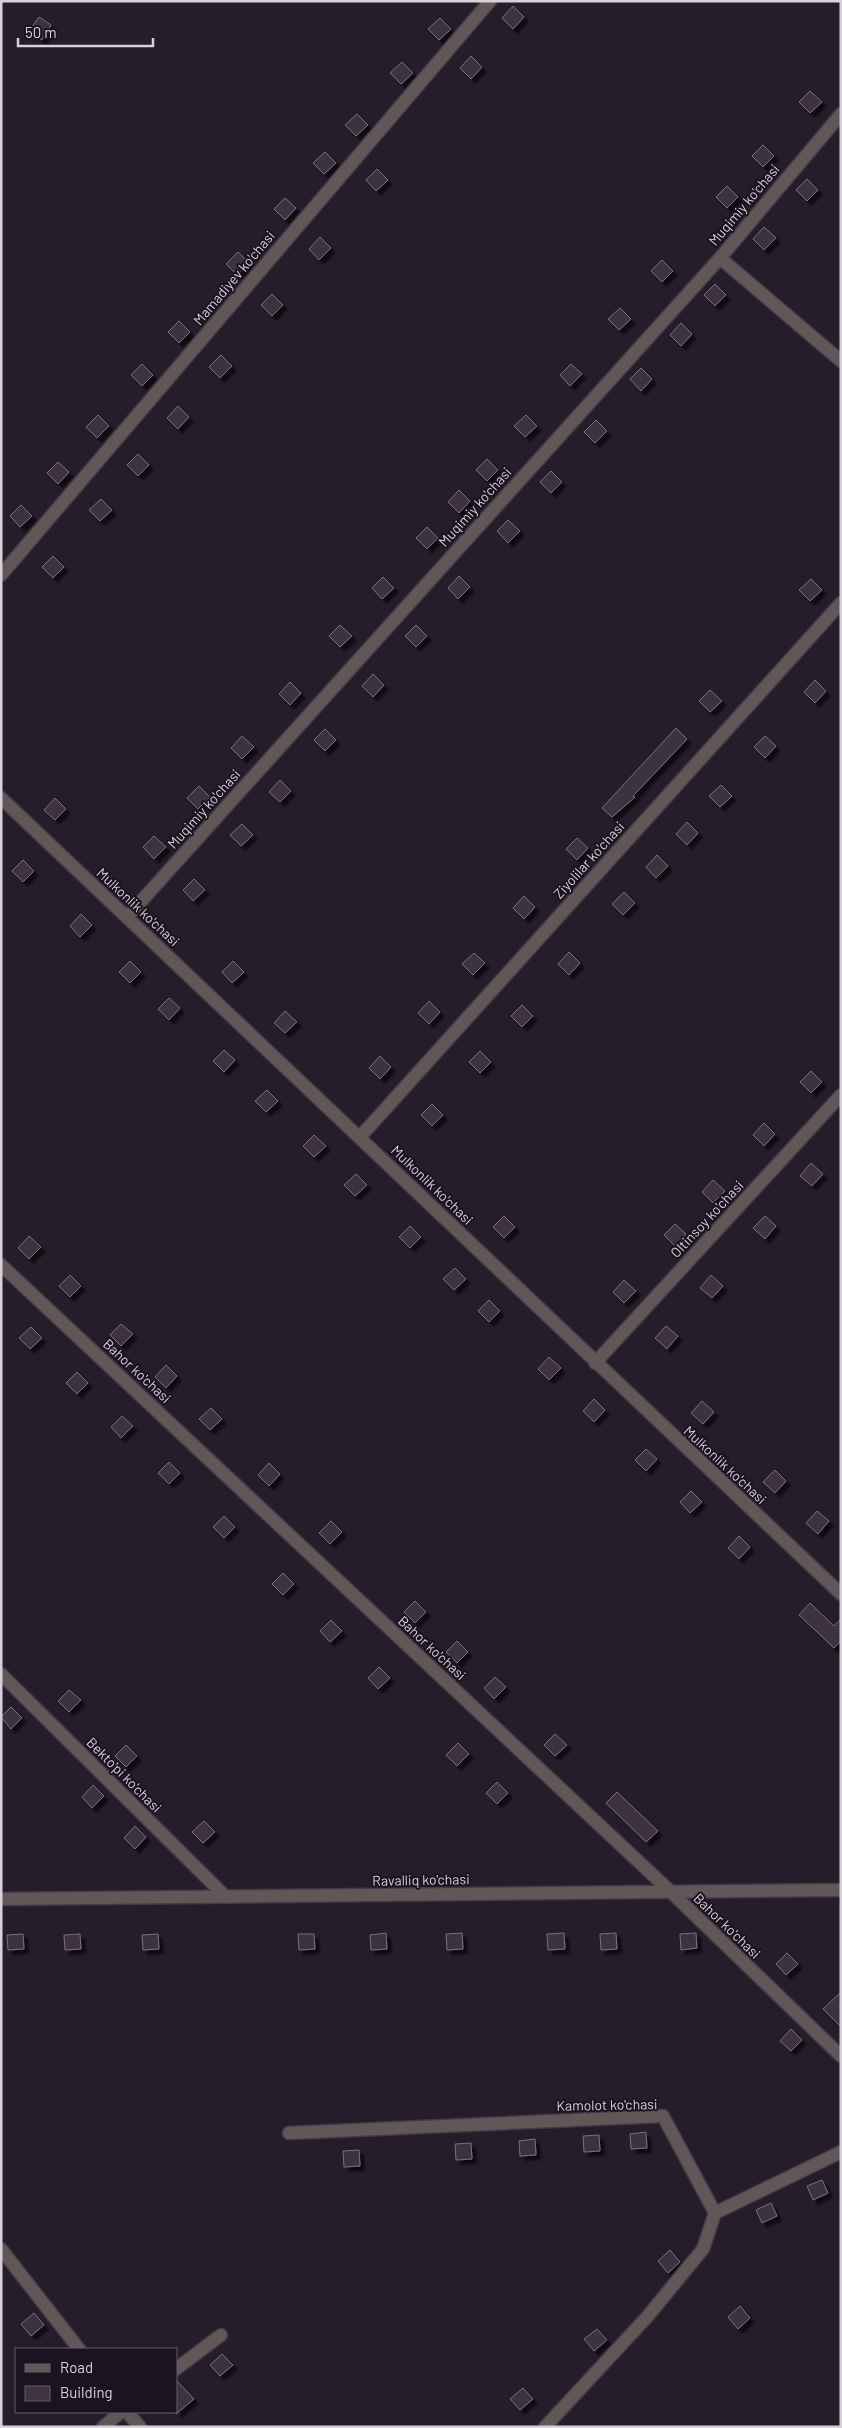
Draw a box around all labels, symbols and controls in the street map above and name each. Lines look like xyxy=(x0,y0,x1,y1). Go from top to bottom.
scale bar xyxy=(18,15,152,47)
text: 50 m xyxy=(25,23,57,41)
street label: Muqimiy ko'chasi xyxy=(705,161,783,249)
street label: Mamadiyev ko'chasi xyxy=(189,227,278,328)
street label: Muqimiy ko'chasi xyxy=(435,464,515,550)
street label: Muqimiy ko'chasi xyxy=(164,766,244,852)
street label: Ziyolilar ko'chasi xyxy=(550,818,628,902)
street label: Mulkonlik ko'chasi xyxy=(93,864,183,949)
street label: Mulkonlik ko'chasi xyxy=(388,1141,477,1228)
street label: Oltinsoy ko'chasi xyxy=(667,1177,747,1261)
street label: Bahor ko'chasi xyxy=(100,1335,175,1406)
street label: Mulkonlik ko'chasi xyxy=(680,1422,770,1507)
street label: Bahor ko'chasi xyxy=(395,1612,470,1683)
street label: Bekto'pi ko'chasi xyxy=(83,1734,165,1816)
street label: Ravalliq ko'chasi xyxy=(372,1870,470,1889)
street label: Bahor ko'chasi xyxy=(690,1889,764,1962)
street label: Kamolot ko'chasi xyxy=(556,2095,658,2114)
legend xyxy=(15,2348,178,2413)
text: Road xyxy=(60,2358,93,2376)
text: Building xyxy=(60,2383,113,2401)

